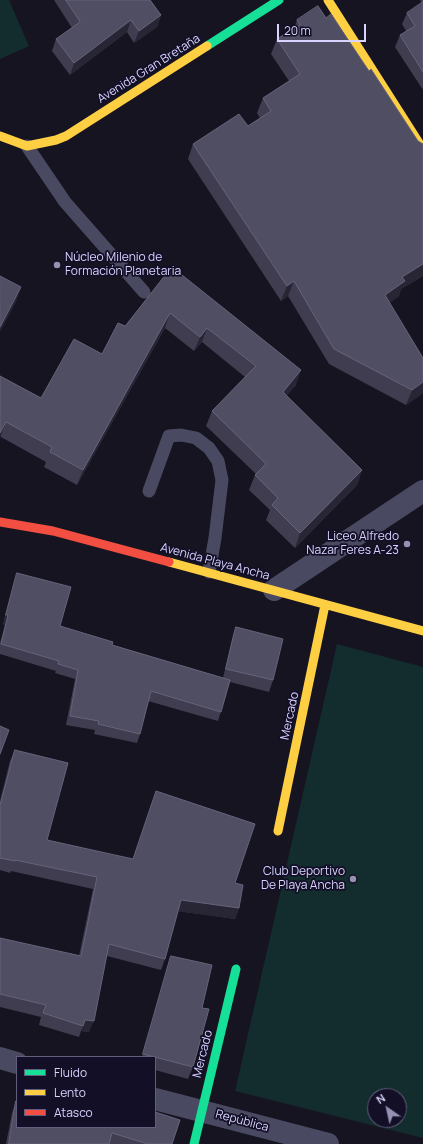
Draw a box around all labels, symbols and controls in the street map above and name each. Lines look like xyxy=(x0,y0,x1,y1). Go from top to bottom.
scale bar xyxy=(279,16,368,42)
text: 20 m xyxy=(284,22,311,39)
street label: Avenida Gran Bretaña xyxy=(95,31,203,107)
place label: Núcleo Milenio de Formación Planetaria xyxy=(65,251,181,279)
marker: Núcleo Milenio de Formación Planetaria xyxy=(52,260,62,270)
place label: Liceo Alfredo Nazar Feres A-23 xyxy=(306,530,399,558)
marker: Liceo Alfredo Nazar Feres A-23 xyxy=(402,539,412,549)
street label: Avenida Playa Ancha xyxy=(159,540,271,584)
street label: Mercado xyxy=(278,691,302,741)
place label: Club Deportivo De Playa Ancha xyxy=(261,865,345,893)
marker: Club Deportivo De Playa Ancha xyxy=(348,874,358,884)
street label: Mercado xyxy=(190,1029,216,1079)
legend xyxy=(16,1056,156,1128)
text: Fluido xyxy=(54,1064,87,1081)
text: Lento xyxy=(54,1084,86,1101)
north arrow xyxy=(367,1088,407,1128)
text: N xyxy=(373,1090,388,1107)
text: Atasco xyxy=(54,1104,93,1121)
street label: República xyxy=(214,1107,270,1135)

